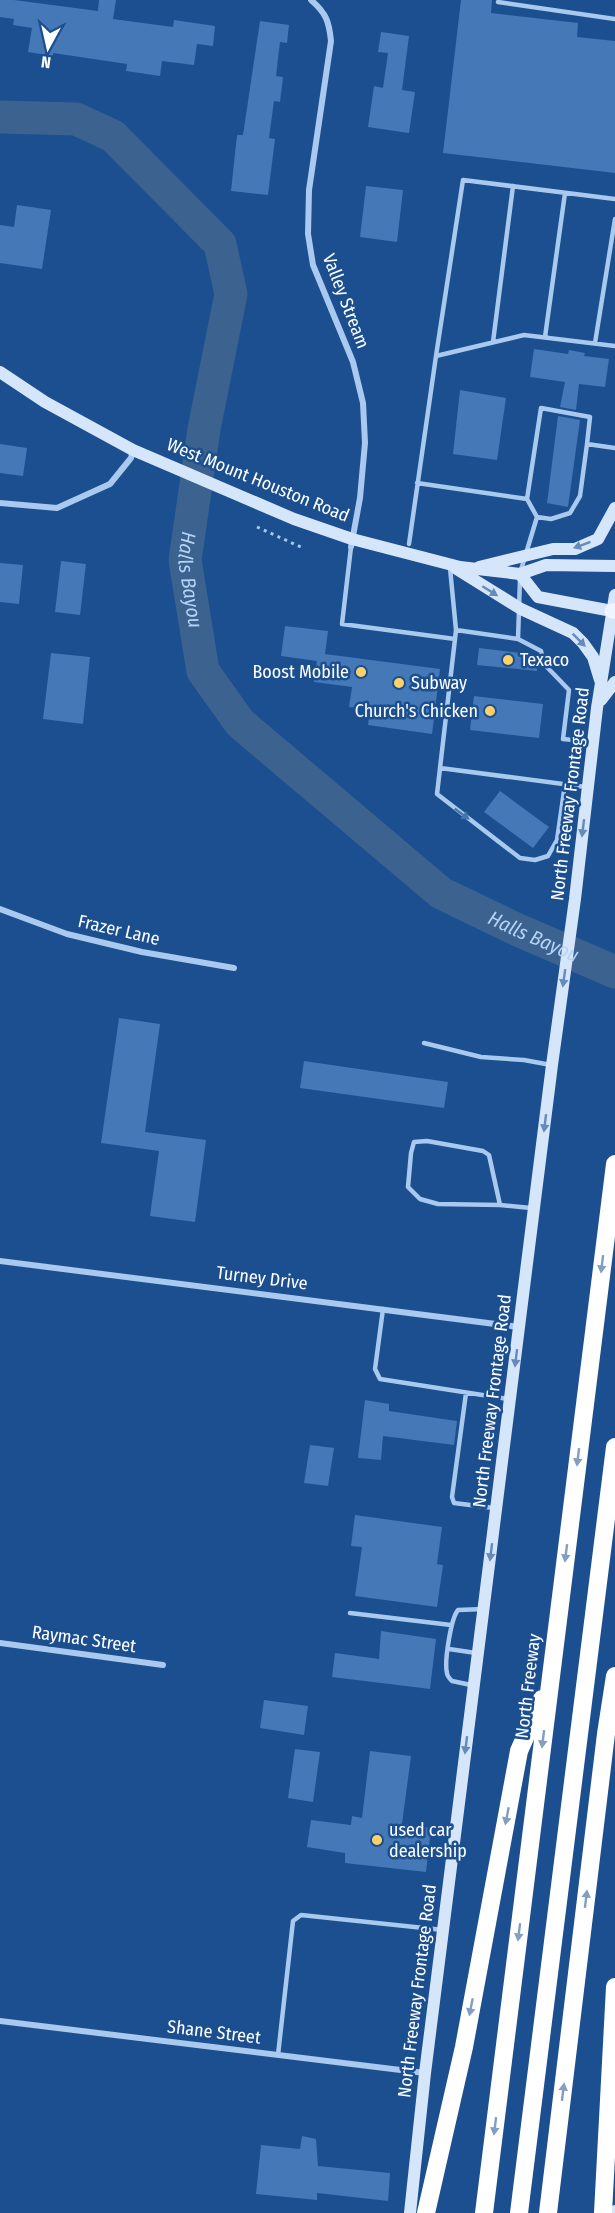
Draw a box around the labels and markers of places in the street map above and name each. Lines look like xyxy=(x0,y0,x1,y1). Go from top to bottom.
place label: Texaco xyxy=(520,649,569,671)
marker: Texaco xyxy=(501,653,515,667)
place label: Boost Mobile xyxy=(252,661,349,683)
marker: Boost Mobile xyxy=(354,665,368,679)
place label: Subway xyxy=(411,672,467,694)
marker: Subway xyxy=(392,676,406,690)
place label: Church's Chicken xyxy=(355,700,478,722)
marker: Church's Chicken xyxy=(483,704,497,718)
place label: used car dealership xyxy=(389,1819,467,1862)
marker: used car dealership xyxy=(370,1833,384,1847)

